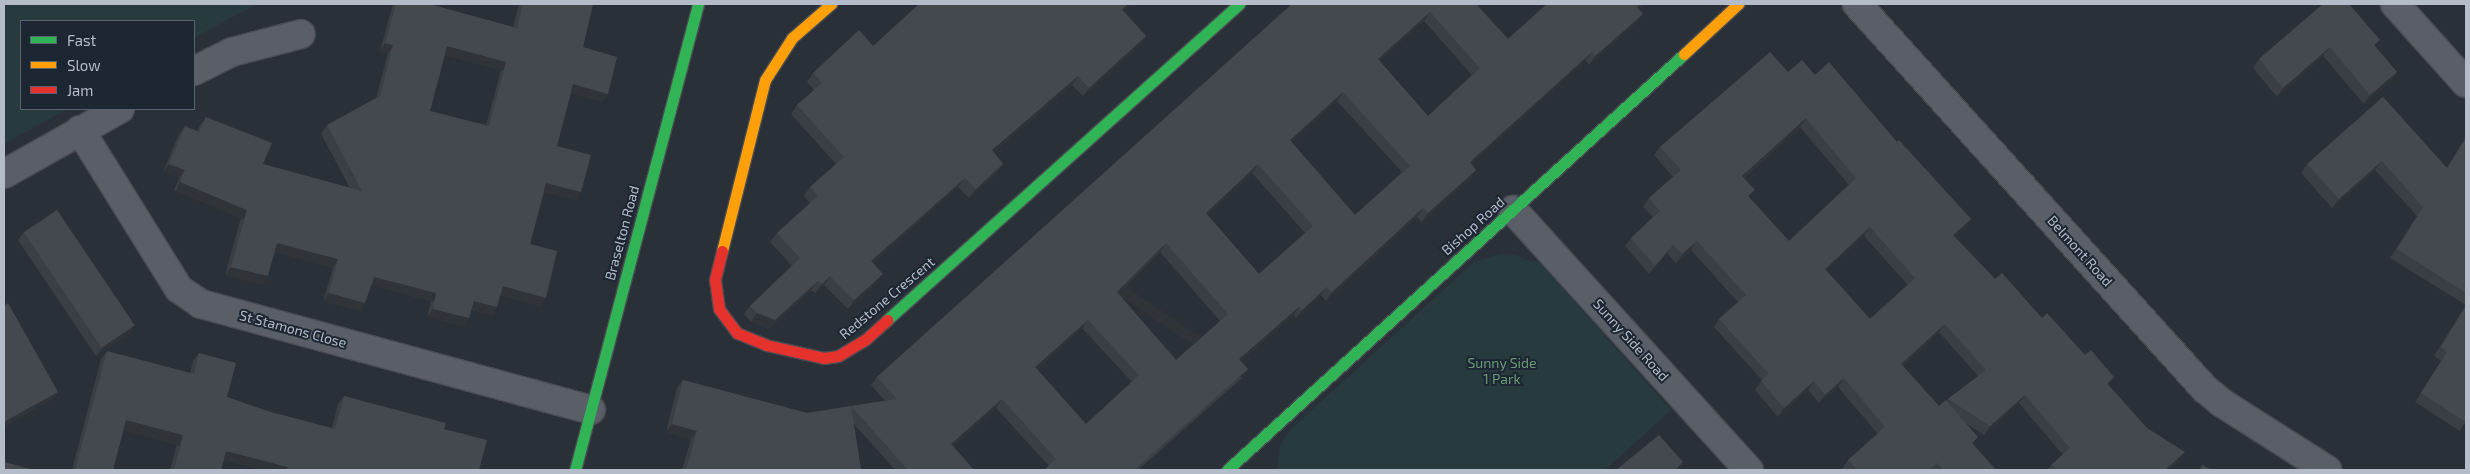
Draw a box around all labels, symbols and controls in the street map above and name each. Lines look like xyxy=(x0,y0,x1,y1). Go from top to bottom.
legend xyxy=(20,20,195,110)
text: Fast xyxy=(67,31,96,49)
text: Slow xyxy=(67,56,101,74)
text: Jam xyxy=(67,81,93,99)
street label: Braselton Road xyxy=(601,184,643,282)
street label: Bishop Road xyxy=(1438,193,1508,259)
street label: Belmont Road xyxy=(2044,212,2116,290)
street label: Redstone Crescent xyxy=(836,253,938,343)
street label: Sunny Side Road xyxy=(1590,295,1672,385)
street label: St Stamons Close xyxy=(238,307,348,351)
park label: Sunny Side 1 Park xyxy=(1467,355,1537,388)

